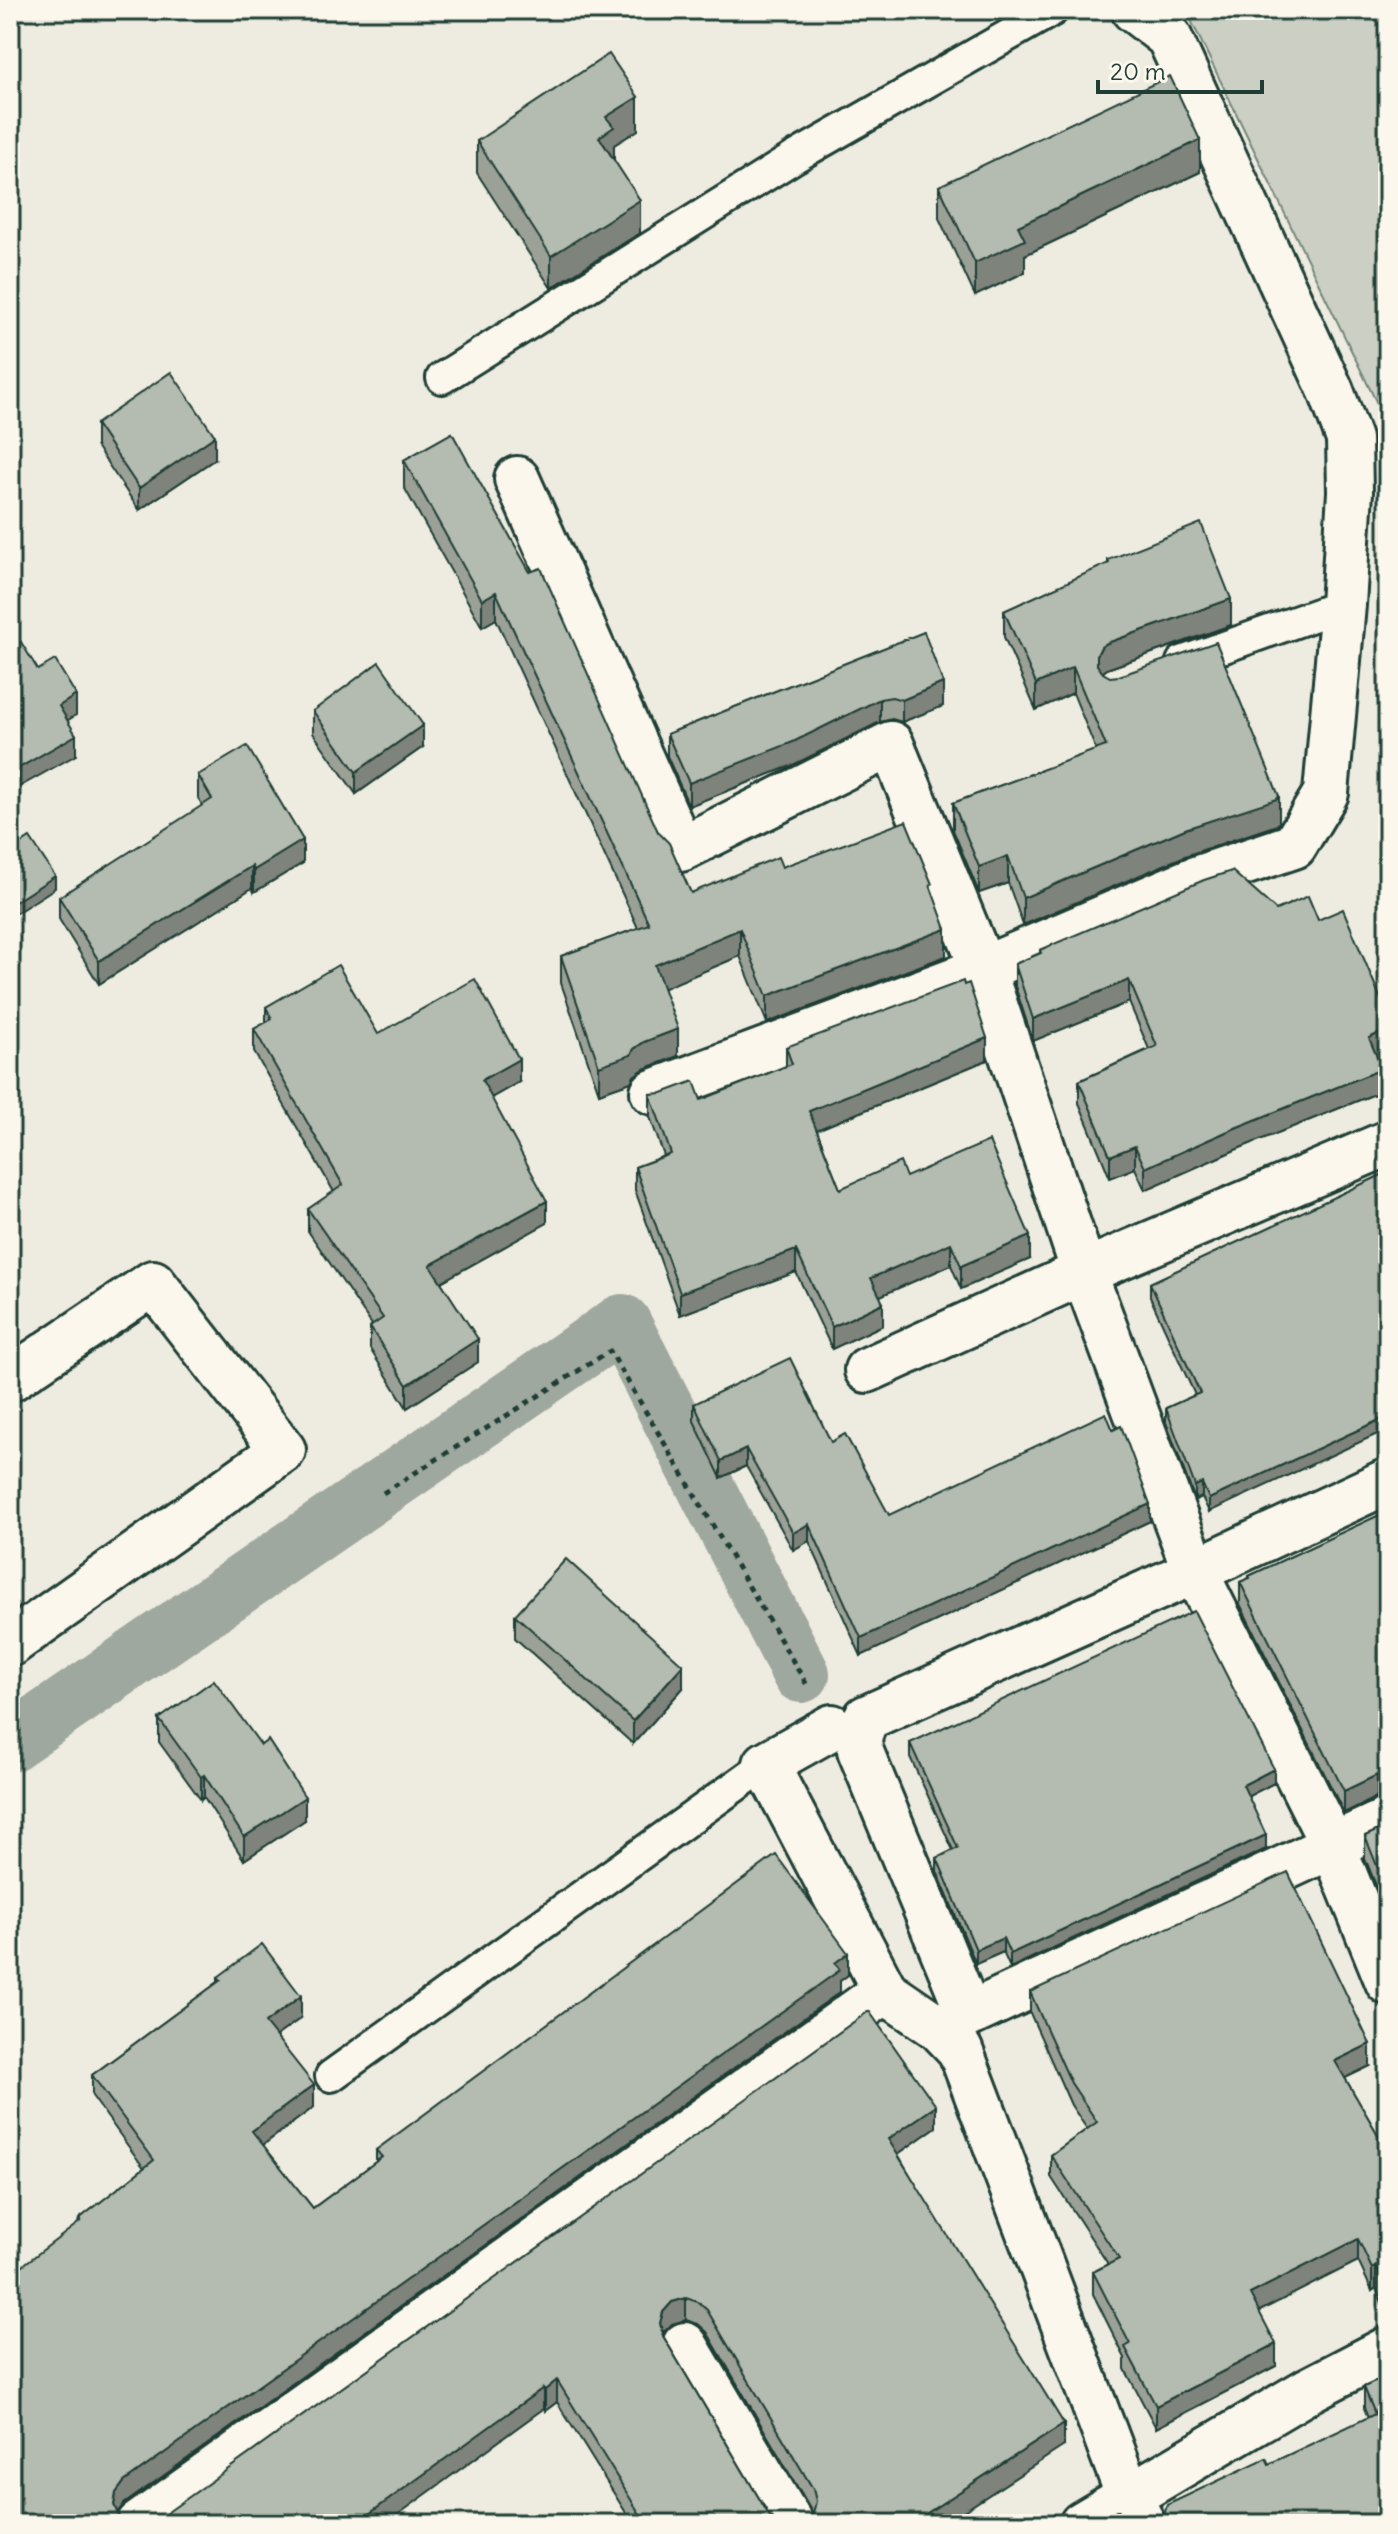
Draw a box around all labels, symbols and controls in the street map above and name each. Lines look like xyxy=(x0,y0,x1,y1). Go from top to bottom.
scale bar xyxy=(1098,44,1262,94)
text: 20 m xyxy=(1110,56,1166,86)

